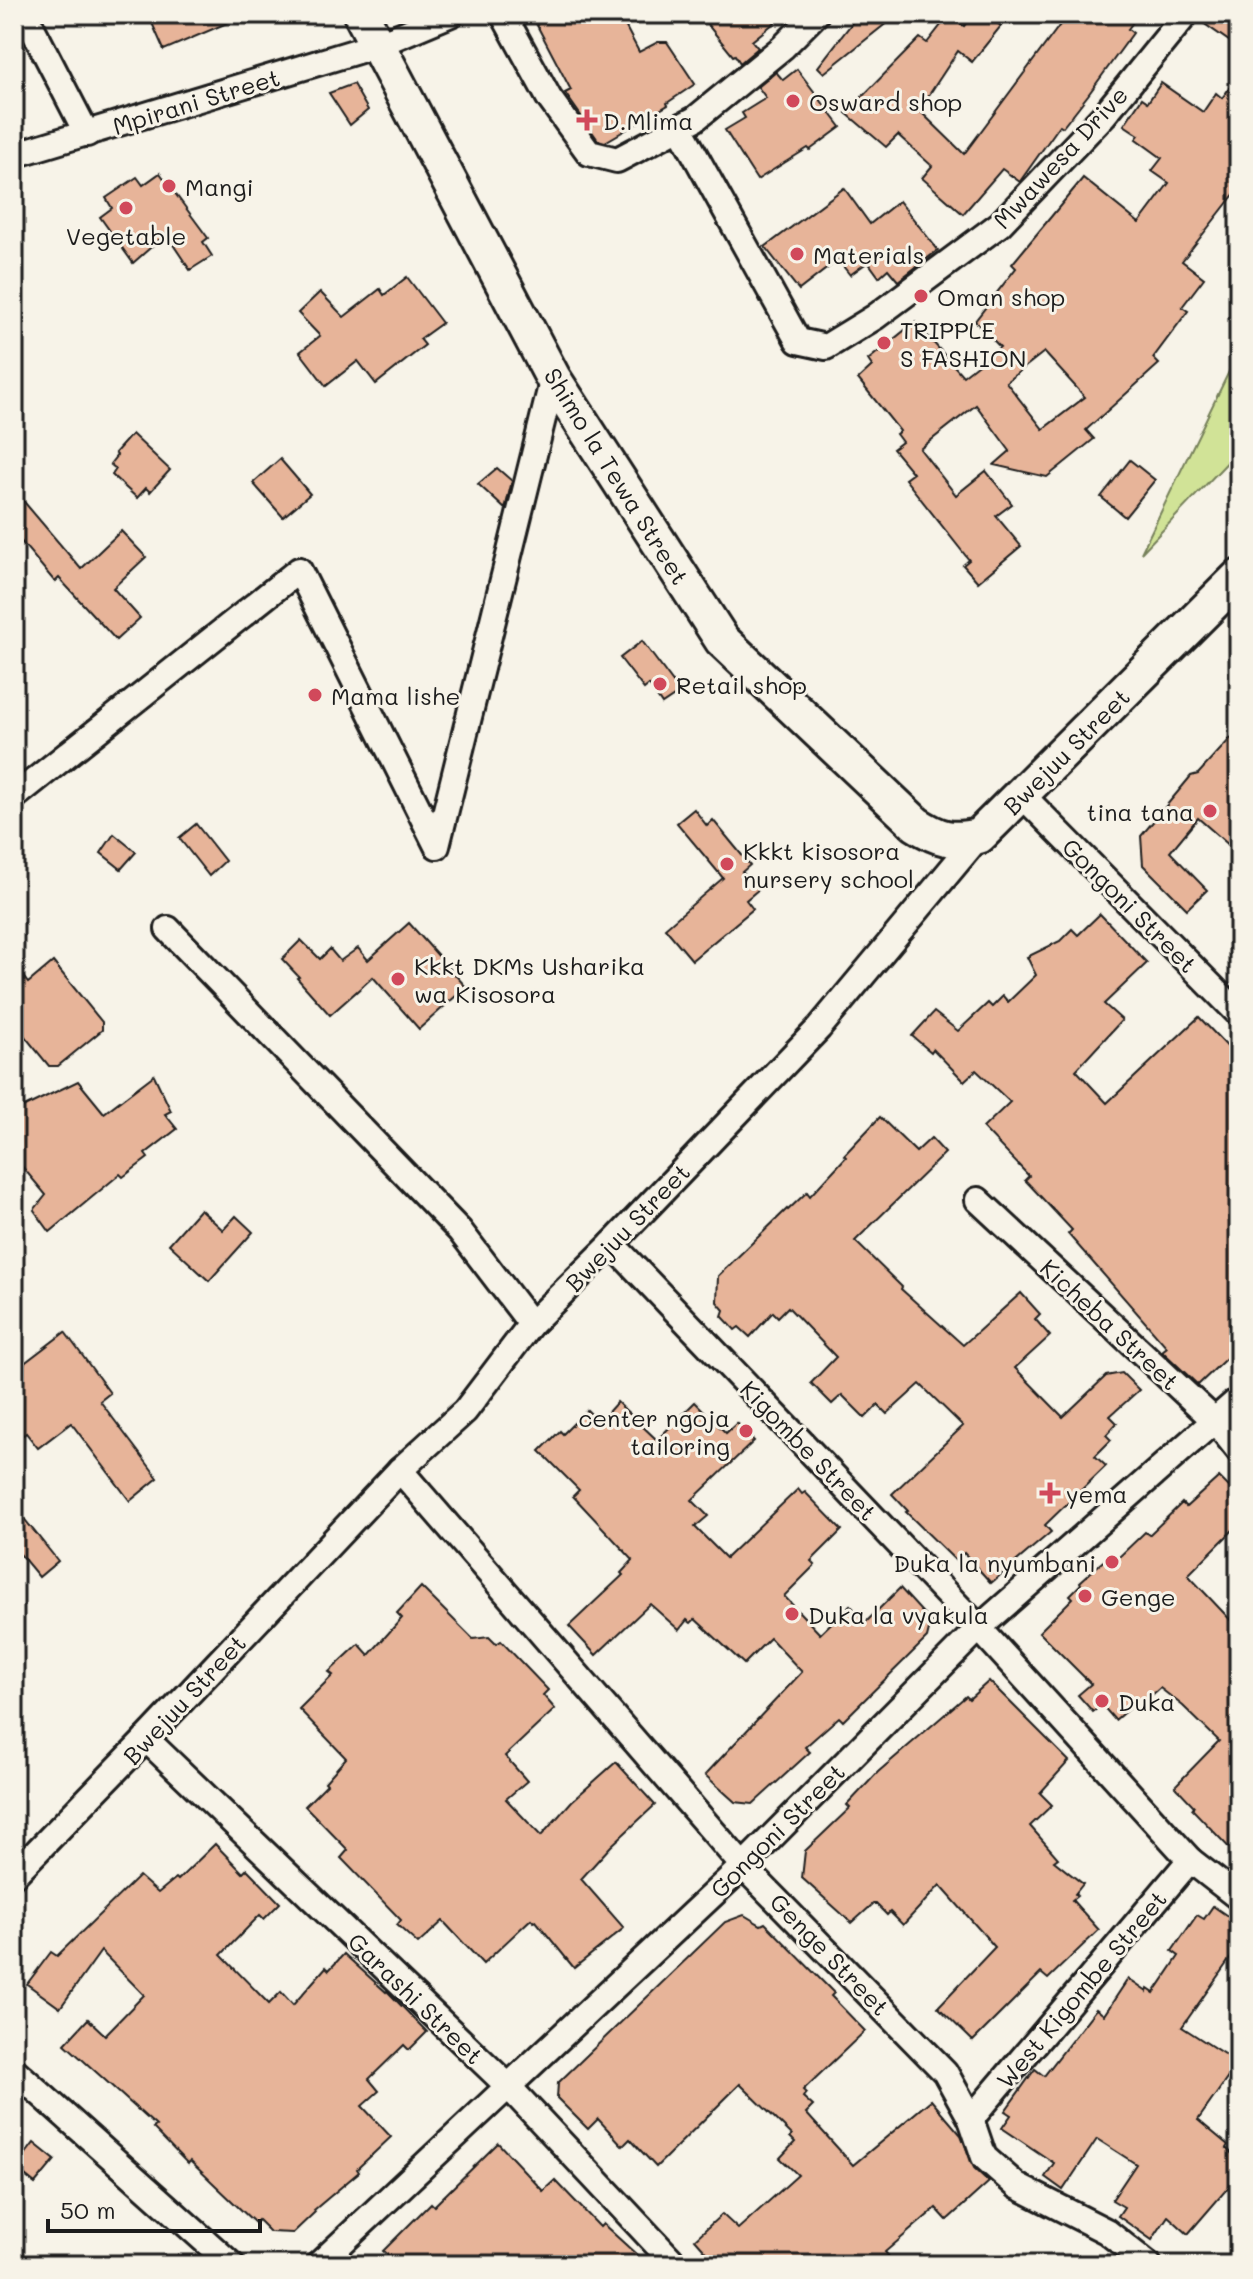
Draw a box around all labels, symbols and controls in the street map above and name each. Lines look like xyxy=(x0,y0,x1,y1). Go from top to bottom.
street label: Mpirani Street xyxy=(109,61,283,141)
street label: Mwawesa Drive xyxy=(986,79,1134,235)
place label: Osward shop xyxy=(809,86,962,117)
marker: Osward shop xyxy=(784,92,802,110)
place label: D.Mlima xyxy=(603,105,693,136)
marker: D.Mlima xyxy=(578,111,596,129)
place label: Mangi xyxy=(185,171,254,202)
marker: Mangi xyxy=(160,177,178,195)
marker: Vegetable xyxy=(117,199,135,217)
place label: Vegetable xyxy=(66,220,186,251)
place label: Materials xyxy=(813,239,925,270)
marker: Materials xyxy=(788,245,806,263)
place label: Oman shop xyxy=(937,281,1065,312)
marker: Oman shop xyxy=(912,287,930,305)
place label: TRIPPLE S FASHION xyxy=(900,314,1026,373)
marker: TRIPPLE S FASHION xyxy=(875,334,893,352)
street label: Shimo la Tewa Street xyxy=(538,362,696,590)
place label: Retail shop xyxy=(676,669,807,700)
marker: Retail shop xyxy=(651,675,669,693)
place label: Mama lishe xyxy=(331,680,460,711)
street label: Bwejuu Street xyxy=(996,681,1136,821)
marker: Mama lishe xyxy=(306,686,324,704)
place label: tina tana xyxy=(1086,796,1194,827)
marker: tina tana xyxy=(1201,802,1219,820)
street label: Gongoni Street xyxy=(1056,831,1204,979)
place label: Kkkt kisosora nursery school xyxy=(743,835,914,894)
marker: Kkkt kisosora nursery school xyxy=(718,855,736,873)
place label: Kkkt DKMs Usharika wa Kisosora xyxy=(414,950,645,1009)
marker: Kkkt DKMs Usharika wa Kisosora xyxy=(389,970,407,988)
street label: Bwejuu Street xyxy=(558,1156,696,1298)
street label: Kicheba Street xyxy=(1034,1252,1186,1396)
street label: Kigombe Street xyxy=(734,1373,884,1527)
place label: center ngoja tailoring xyxy=(578,1402,730,1461)
marker: center ngoja tailoring xyxy=(737,1422,755,1440)
place label: yema xyxy=(1066,1478,1127,1509)
marker: yema xyxy=(1041,1484,1059,1502)
place label: Duka la nyumbani xyxy=(893,1547,1096,1578)
marker: Duka la nyumbani xyxy=(1103,1553,1121,1571)
place label: Genge xyxy=(1101,1581,1176,1612)
marker: Genge xyxy=(1076,1587,1094,1605)
place label: Duka la vyakula xyxy=(808,1599,989,1630)
marker: Duka la vyakula xyxy=(783,1605,801,1623)
street label: Bwejuu Street xyxy=(116,1627,252,1771)
place label: Duka xyxy=(1118,1686,1175,1717)
marker: Duka xyxy=(1093,1692,1111,1710)
street label: Gongoni Street xyxy=(703,1756,851,1904)
street label: West Kigombe Street xyxy=(989,1884,1173,2094)
street label: Genge Street xyxy=(764,1886,896,2022)
street label: Garashi Street xyxy=(342,1926,490,2070)
scale bar xyxy=(48,2183,260,2233)
text: 50 m xyxy=(60,2194,116,2225)

